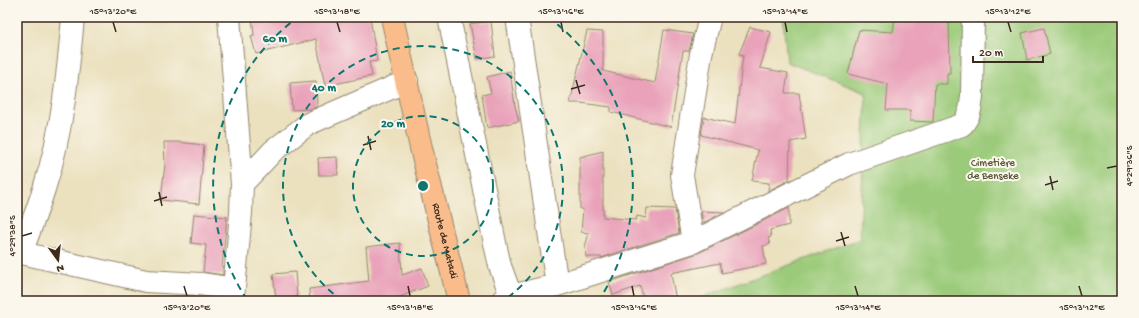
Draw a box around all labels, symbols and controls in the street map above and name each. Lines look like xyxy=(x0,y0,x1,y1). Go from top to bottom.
text: 15°13'20"E xyxy=(89,6,137,18)
text: 15°13'18"E xyxy=(313,6,360,18)
text: 15°13'16"E xyxy=(537,6,584,18)
text: 15°13'14"E xyxy=(762,6,808,18)
text: 15°13'12"E xyxy=(985,6,1031,18)
text: 60 m xyxy=(263,33,288,47)
scale bar xyxy=(973,38,1043,64)
text: 20 m xyxy=(979,47,1004,61)
text: 40 m xyxy=(311,82,336,96)
text: 20 m xyxy=(381,118,406,132)
text: 4°29'36"S xyxy=(1124,145,1136,186)
park label: Cimetière de Benseke xyxy=(967,158,1019,183)
centre of rings xyxy=(416,179,430,193)
street label: Route de Matadi xyxy=(429,202,459,280)
text: 4°29'38"S xyxy=(7,215,19,257)
north arrow xyxy=(38,240,78,280)
text: N xyxy=(55,261,65,274)
text: 15°13'20"E xyxy=(163,302,211,314)
text: 15°13'18"E xyxy=(386,302,433,314)
text: 15°13'16"E xyxy=(610,302,657,314)
text: 15°13'14"E xyxy=(835,302,881,314)
text: 15°13'12"E xyxy=(1059,302,1105,314)

